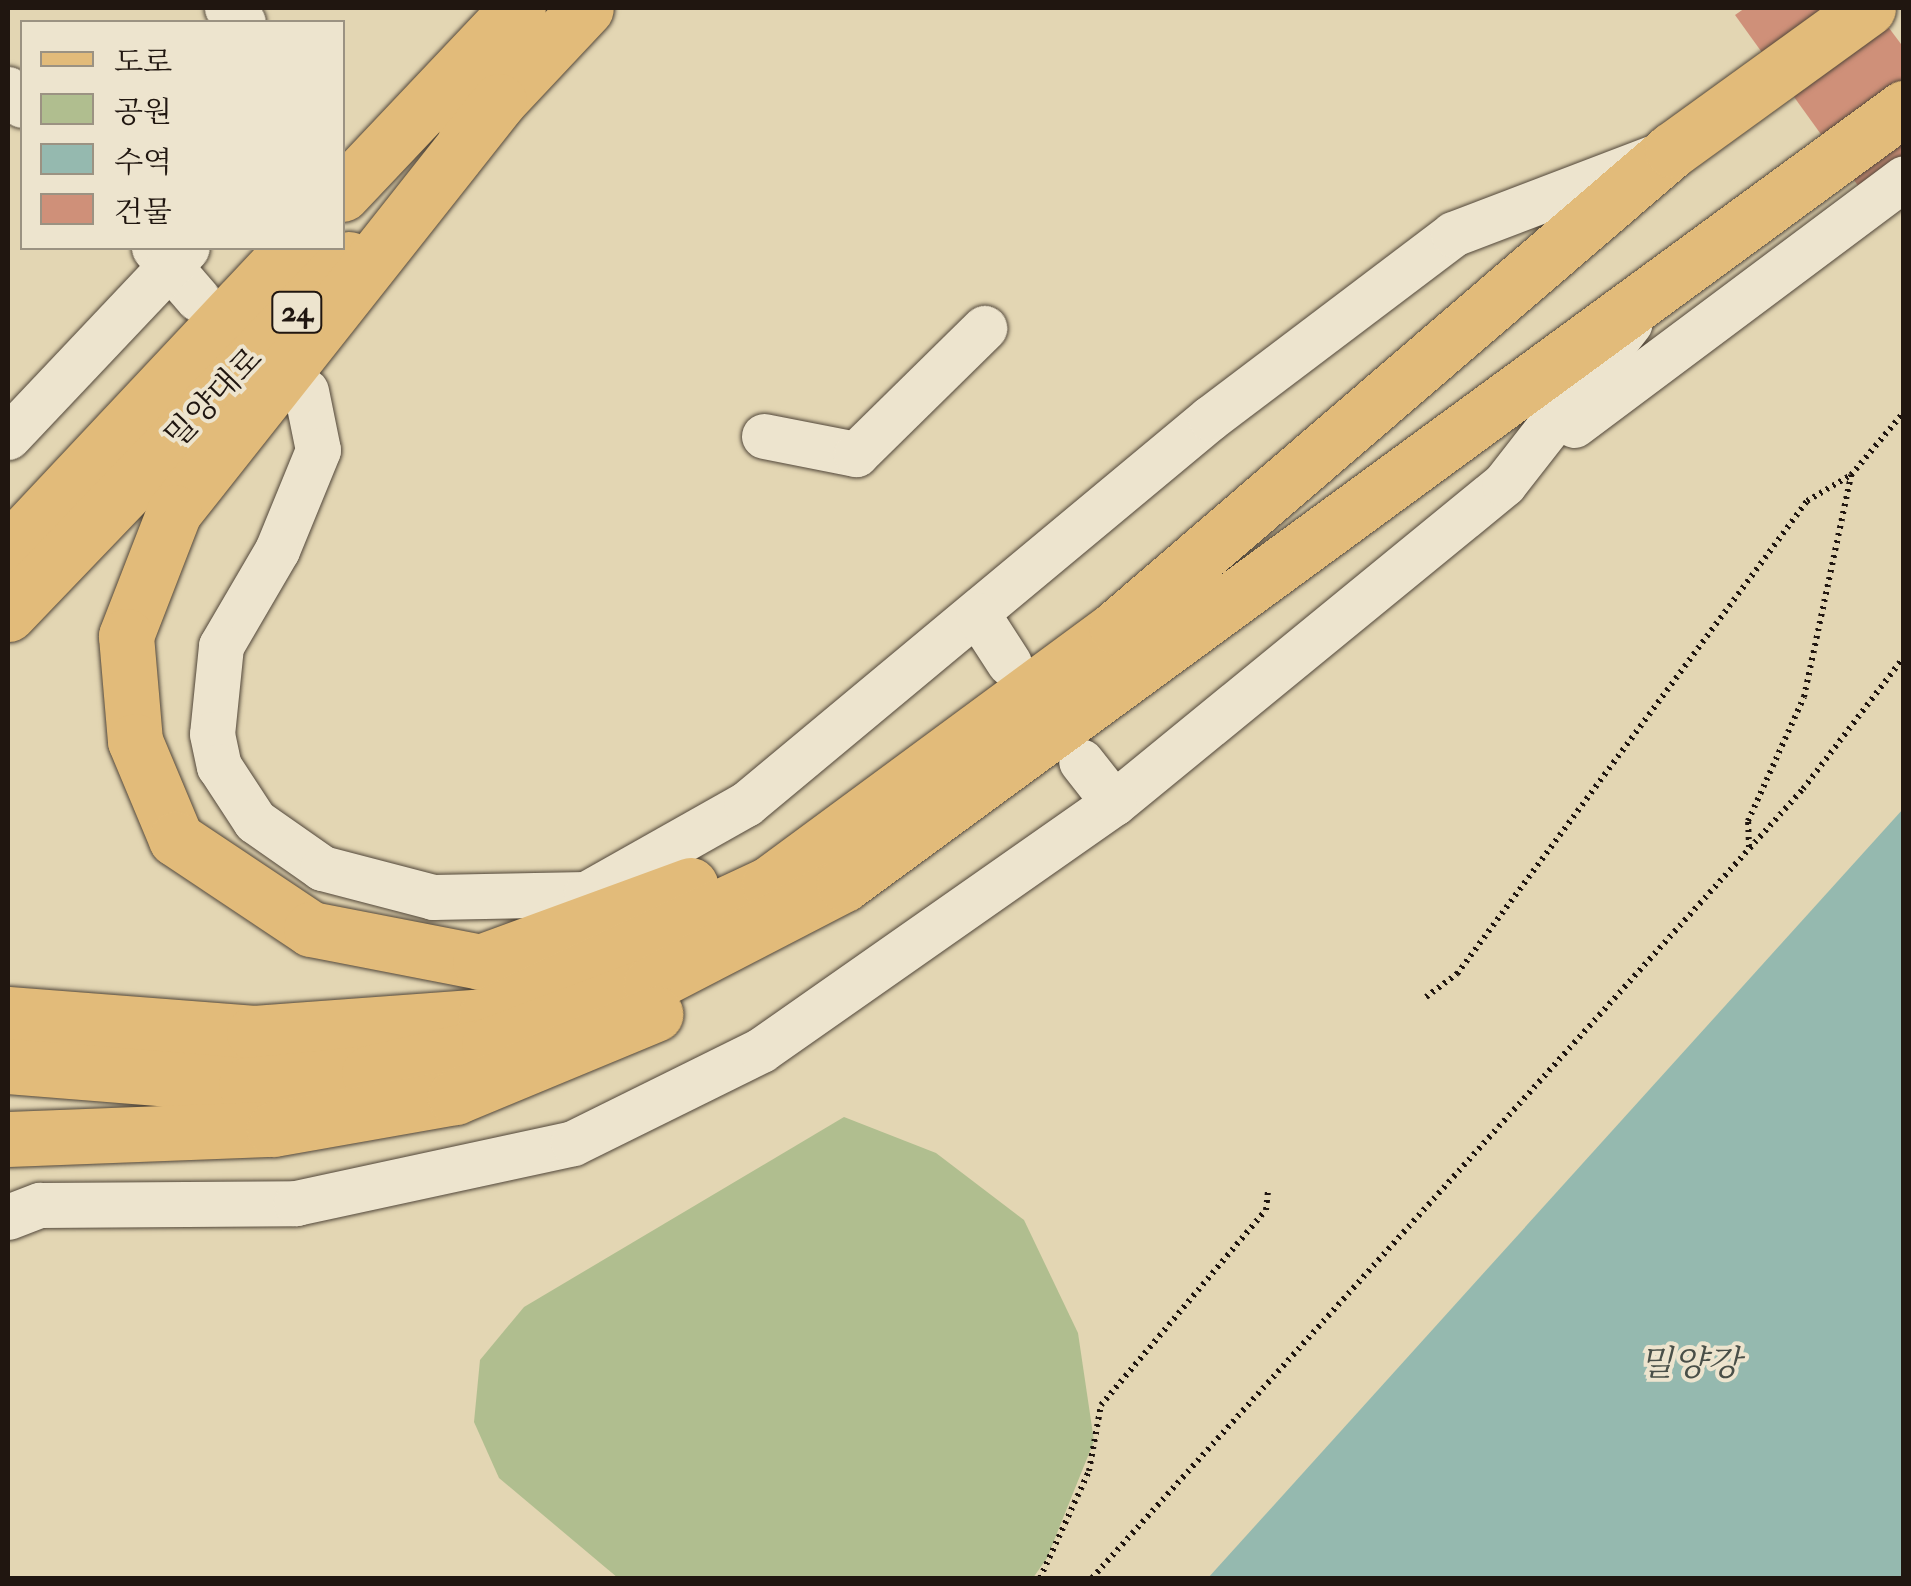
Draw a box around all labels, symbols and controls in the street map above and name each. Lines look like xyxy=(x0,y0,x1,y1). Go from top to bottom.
legend xyxy=(20,20,345,250)
text: 도로 xyxy=(114,44,172,81)
text: 공원 xyxy=(114,94,172,131)
text: 수역 xyxy=(114,144,172,181)
text: 건물 xyxy=(114,194,172,231)
road number: 24 xyxy=(270,287,324,337)
street label: 밀양대로 xyxy=(157,340,271,456)
water label: 밀양강 xyxy=(1639,1343,1741,1385)

